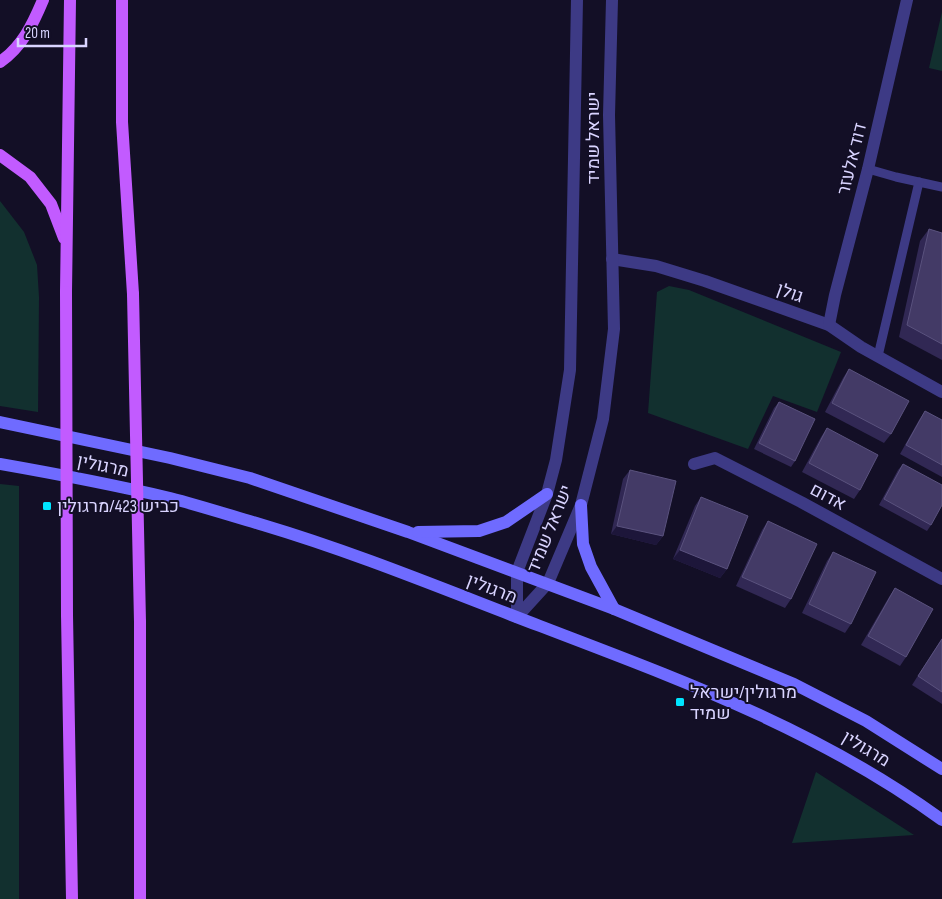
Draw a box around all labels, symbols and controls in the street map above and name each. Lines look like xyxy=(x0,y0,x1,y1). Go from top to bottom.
scale bar xyxy=(18,15,85,47)
text: 20 m xyxy=(25,24,50,43)
street label: ישראל שמיד xyxy=(583,92,604,184)
street label: דוד אלעזר xyxy=(833,121,871,197)
street label: גולן xyxy=(774,279,806,307)
street label: מרגולין xyxy=(75,450,131,482)
street label: אדום xyxy=(806,479,850,515)
street label: ישראל שמיד xyxy=(523,482,577,576)
place label: כביש 423/מרגולין xyxy=(57,496,179,517)
marker: כביש 423/מרגולין xyxy=(41,500,53,512)
street label: מרגולין xyxy=(464,570,520,608)
place label: מרגולין/ישראל שמיד xyxy=(690,682,797,724)
marker: מרגולין/ישראל שמיד xyxy=(674,696,686,708)
street label: מרגולין xyxy=(838,727,894,771)

